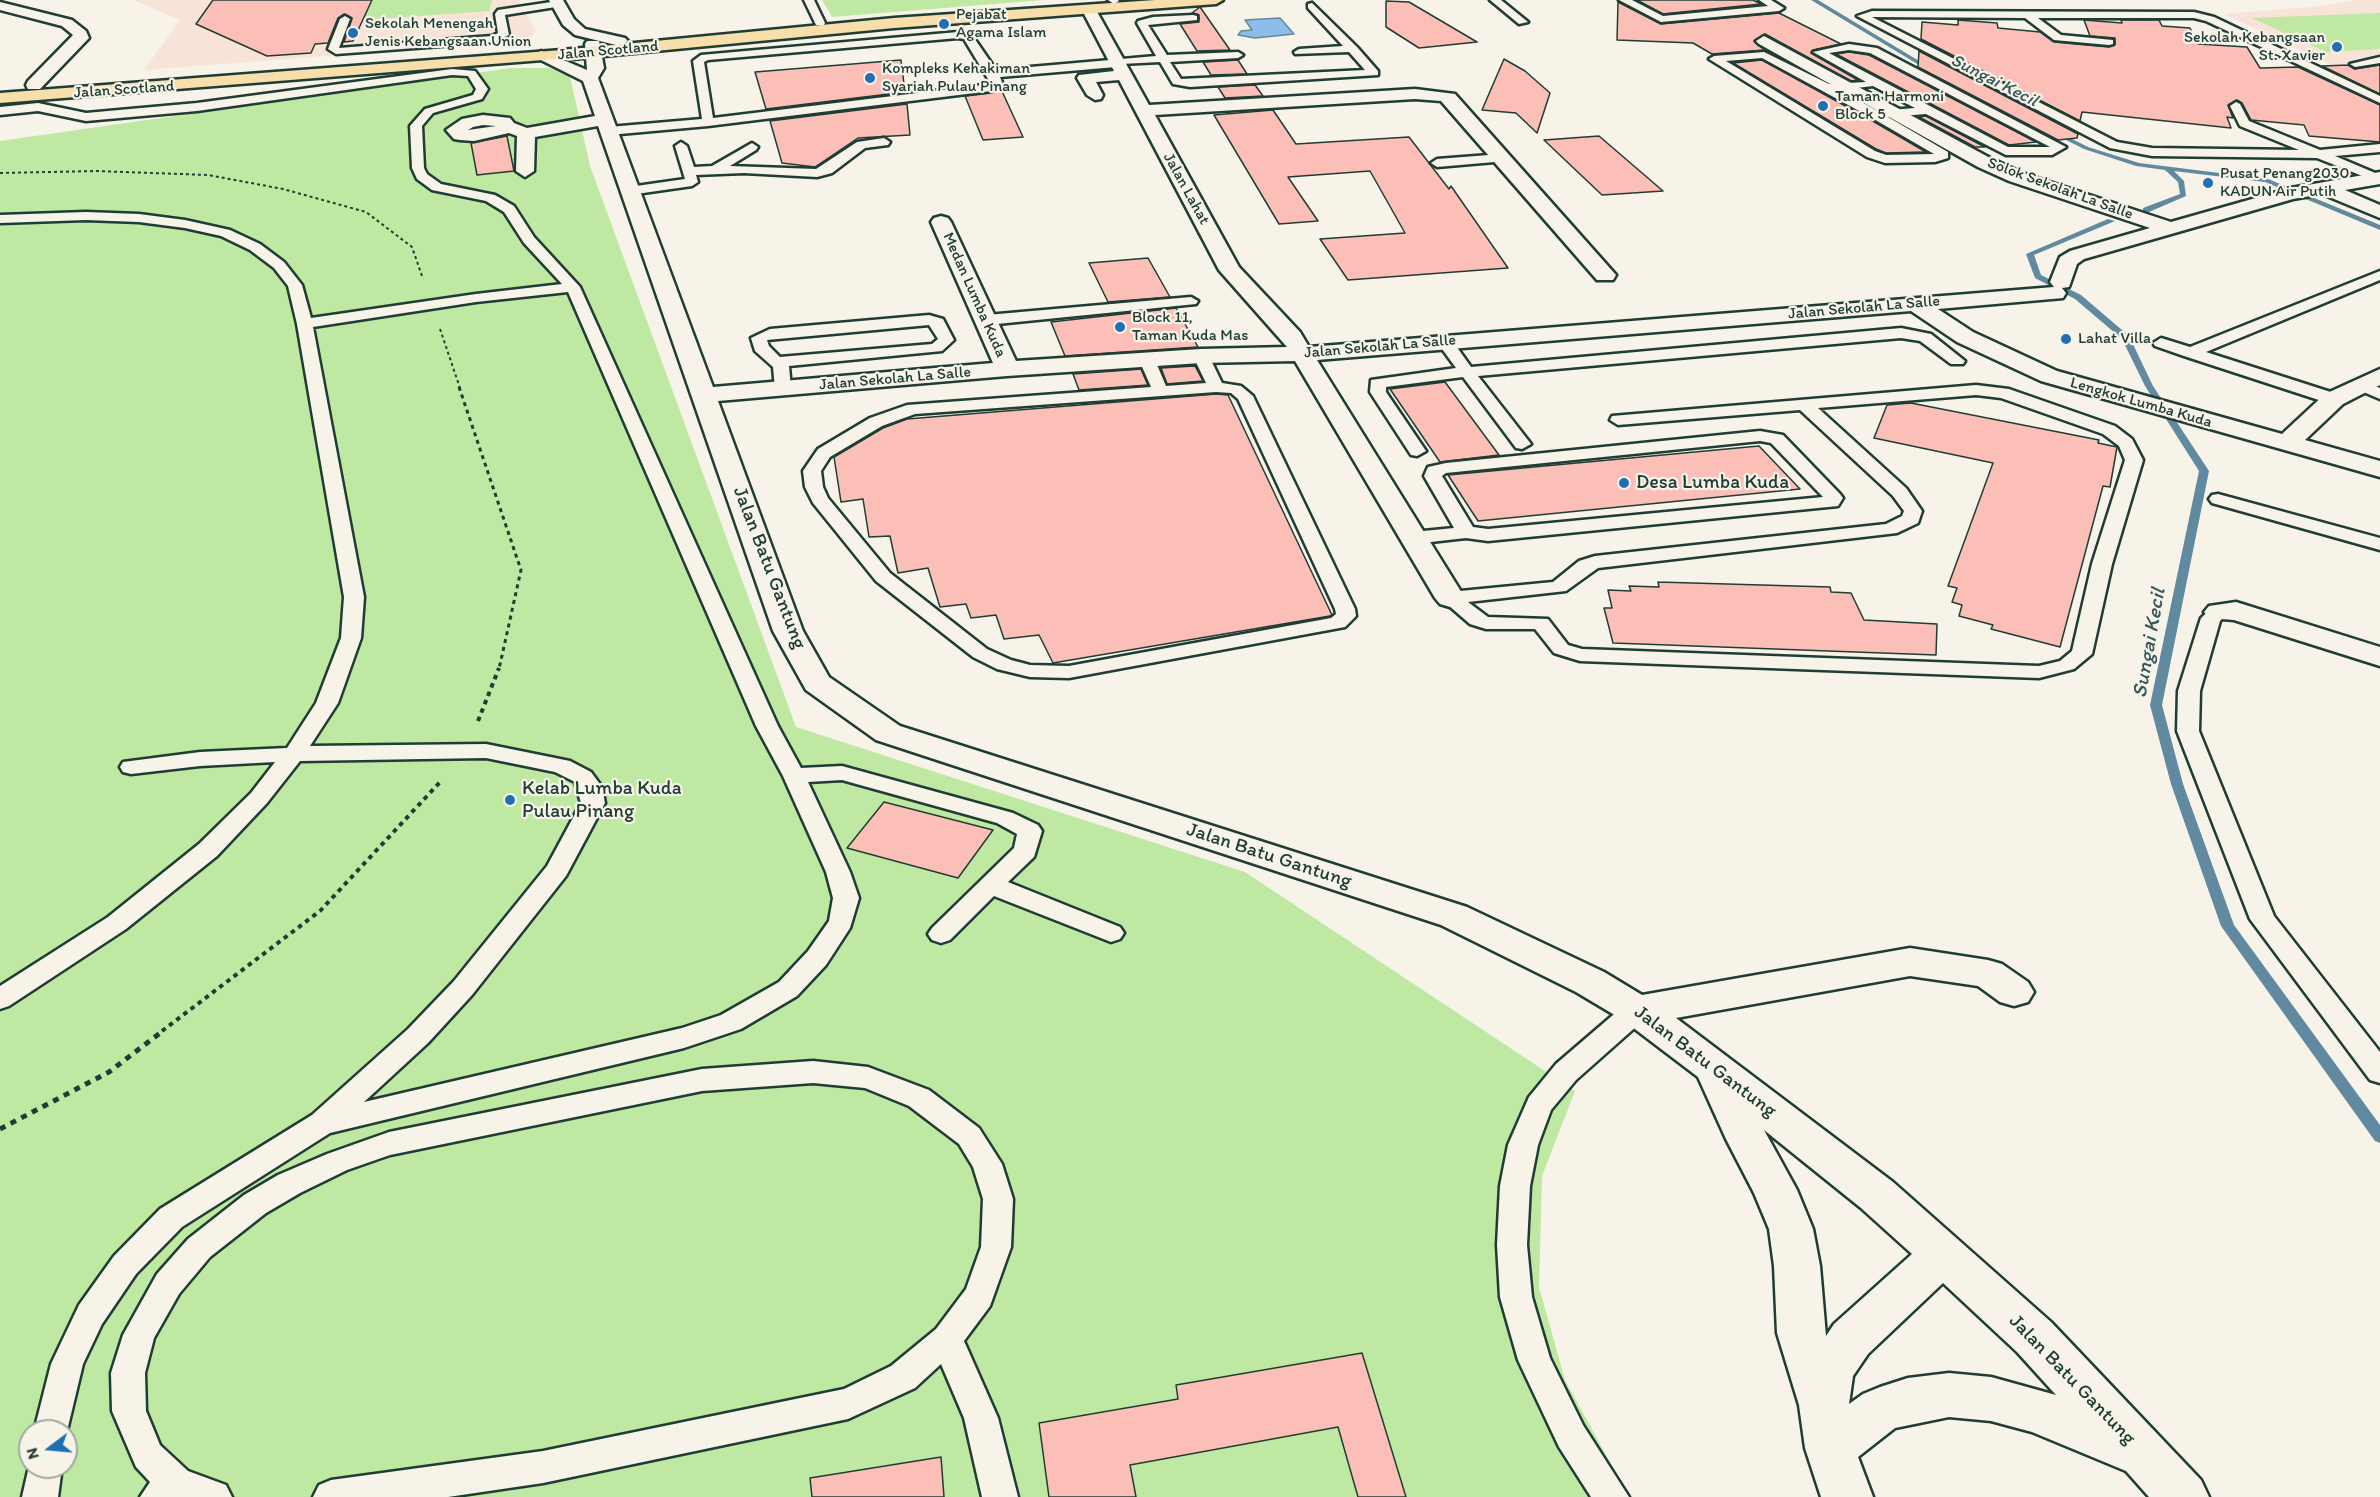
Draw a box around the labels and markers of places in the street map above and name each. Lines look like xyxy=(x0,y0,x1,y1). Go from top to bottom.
place label: Pejabat Agama Islam xyxy=(956,5,1047,43)
place label: Sekolah Menengah Jenis Kebangsaan Union xyxy=(365,14,531,52)
marker: Pejabat Agama Islam xyxy=(937,17,951,31)
marker: Sekolah Menengah Jenis Kebangsaan Union xyxy=(346,26,360,40)
place label: Sekolah Kebangsaan St. Xavier xyxy=(2184,28,2325,66)
marker: Sekolah Kebangsaan St. Xavier xyxy=(2330,40,2344,54)
place label: Kompleks Kehakiman Syariah Pulau Pinang xyxy=(882,59,1030,97)
marker: Kompleks Kehakiman Syariah Pulau Pinang xyxy=(863,71,877,85)
place label: Taman Harmoni Block 5 xyxy=(1835,87,1944,125)
marker: Taman Harmoni Block 5 xyxy=(1816,99,1830,113)
place label: Pusat Penang2030 KADUN Air Putih xyxy=(2220,164,2349,202)
marker: Pusat Penang2030 KADUN Air Putih xyxy=(2201,176,2215,190)
place label: Block 11, Taman Kuda Mas xyxy=(1132,308,1248,346)
marker: Block 11, Taman Kuda Mas xyxy=(1113,320,1127,334)
place label: Lahat Villa xyxy=(2078,329,2151,349)
marker: Lahat Villa xyxy=(2059,332,2073,346)
place label: Desa Lumba Kuda xyxy=(1636,471,1789,495)
marker: Desa Lumba Kuda xyxy=(1617,476,1631,490)
place label: Kelab Lumba Kuda Pulau Pinang xyxy=(522,777,682,824)
marker: Kelab Lumba Kuda Pulau Pinang xyxy=(503,793,517,807)

